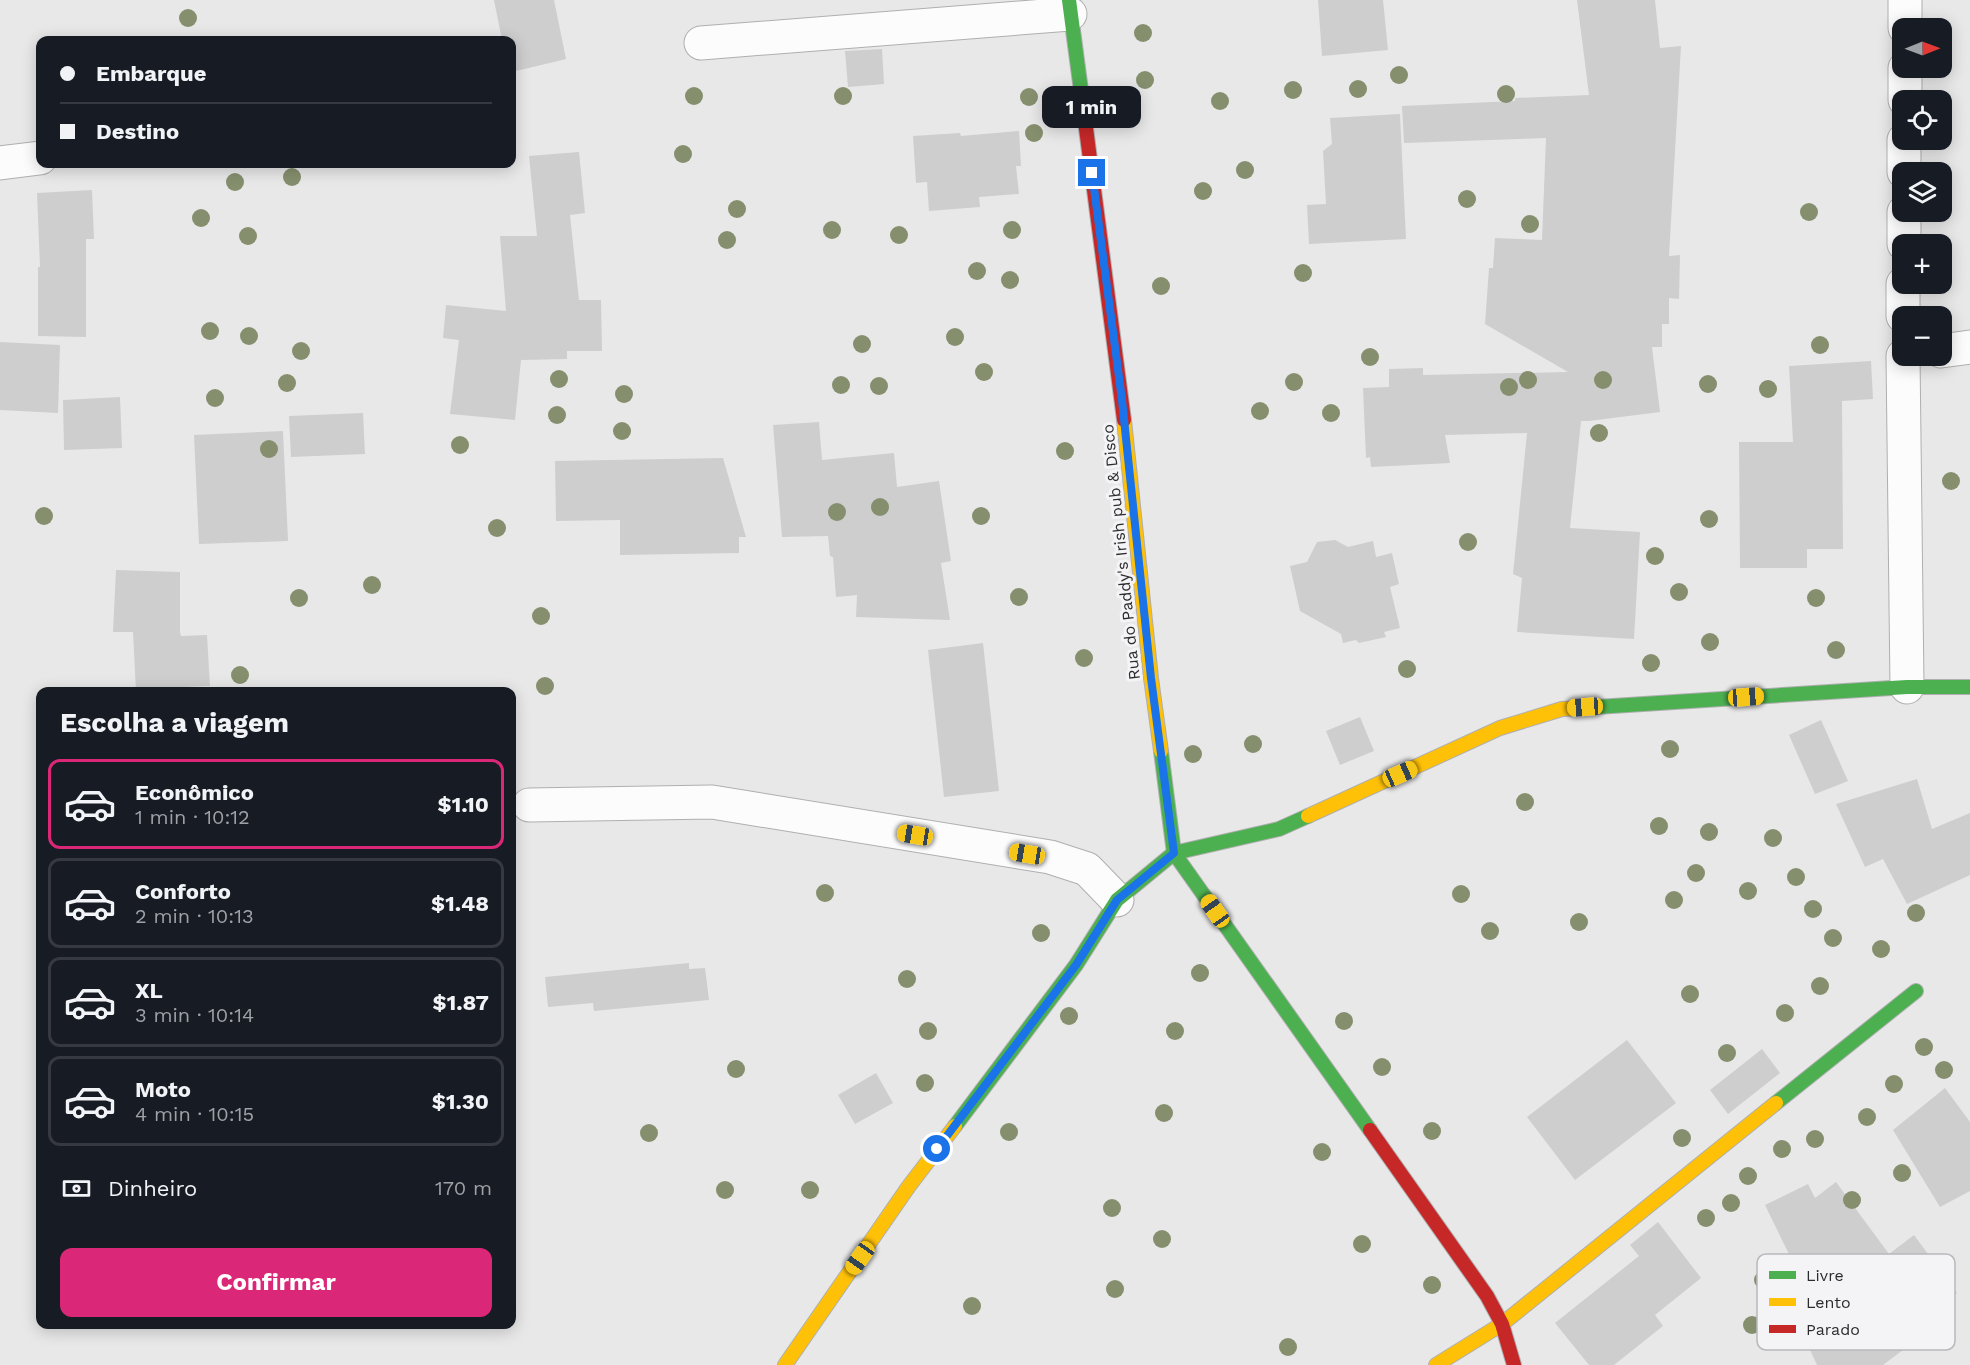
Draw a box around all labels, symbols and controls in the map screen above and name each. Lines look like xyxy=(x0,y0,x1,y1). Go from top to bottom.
north arrow xyxy=(1892,18,1952,78)
map controls xyxy=(1892,18,1952,366)
text: Embarque xyxy=(96,61,206,86)
callout: 1 min xyxy=(1042,86,1142,128)
button: locate xyxy=(1892,90,1952,150)
text: 1 min xyxy=(1066,95,1117,119)
text: Destino xyxy=(96,119,179,144)
route end xyxy=(1078,159,1105,186)
button: layers xyxy=(1892,162,1952,222)
button: + xyxy=(1892,234,1952,294)
button: − xyxy=(1892,306,1952,366)
street label: Rua do Paddy's Irish pub & Disco xyxy=(1098,423,1144,681)
car xyxy=(1727,687,1765,707)
car xyxy=(1566,697,1604,717)
text: Escolha a viagem xyxy=(60,707,289,739)
car xyxy=(1380,758,1420,790)
icon: car xyxy=(63,777,117,831)
text: Econômico xyxy=(135,780,254,805)
text: $1.10 xyxy=(438,792,489,817)
text: 1 min · 10:12 xyxy=(135,805,250,829)
car xyxy=(896,823,934,847)
car xyxy=(1008,842,1046,866)
icon: car xyxy=(63,876,117,930)
text: Conforto xyxy=(135,879,231,904)
text: $1.48 xyxy=(431,891,489,916)
car xyxy=(1197,891,1233,931)
text: 2 min · 10:13 xyxy=(135,904,254,928)
icon: car xyxy=(63,975,117,1029)
text: XL xyxy=(135,978,163,1003)
text: $1.87 xyxy=(433,990,489,1015)
text: 3 min · 10:14 xyxy=(135,1003,254,1027)
icon: car xyxy=(63,1074,117,1128)
text: Moto xyxy=(135,1077,191,1102)
text: $1.30 xyxy=(432,1089,489,1114)
text: 4 min · 10:15 xyxy=(135,1102,254,1126)
route start xyxy=(923,1135,950,1162)
icon: cash xyxy=(60,1172,93,1205)
text: Dinheiro xyxy=(108,1176,197,1201)
text: 170 m xyxy=(435,1176,492,1200)
car xyxy=(842,1238,878,1278)
button: Confirmar xyxy=(60,1248,492,1317)
legend xyxy=(1757,1254,1955,1350)
text: Livre xyxy=(1806,1266,1844,1285)
text: Lento xyxy=(1806,1293,1851,1312)
text: Parado xyxy=(1806,1320,1860,1339)

